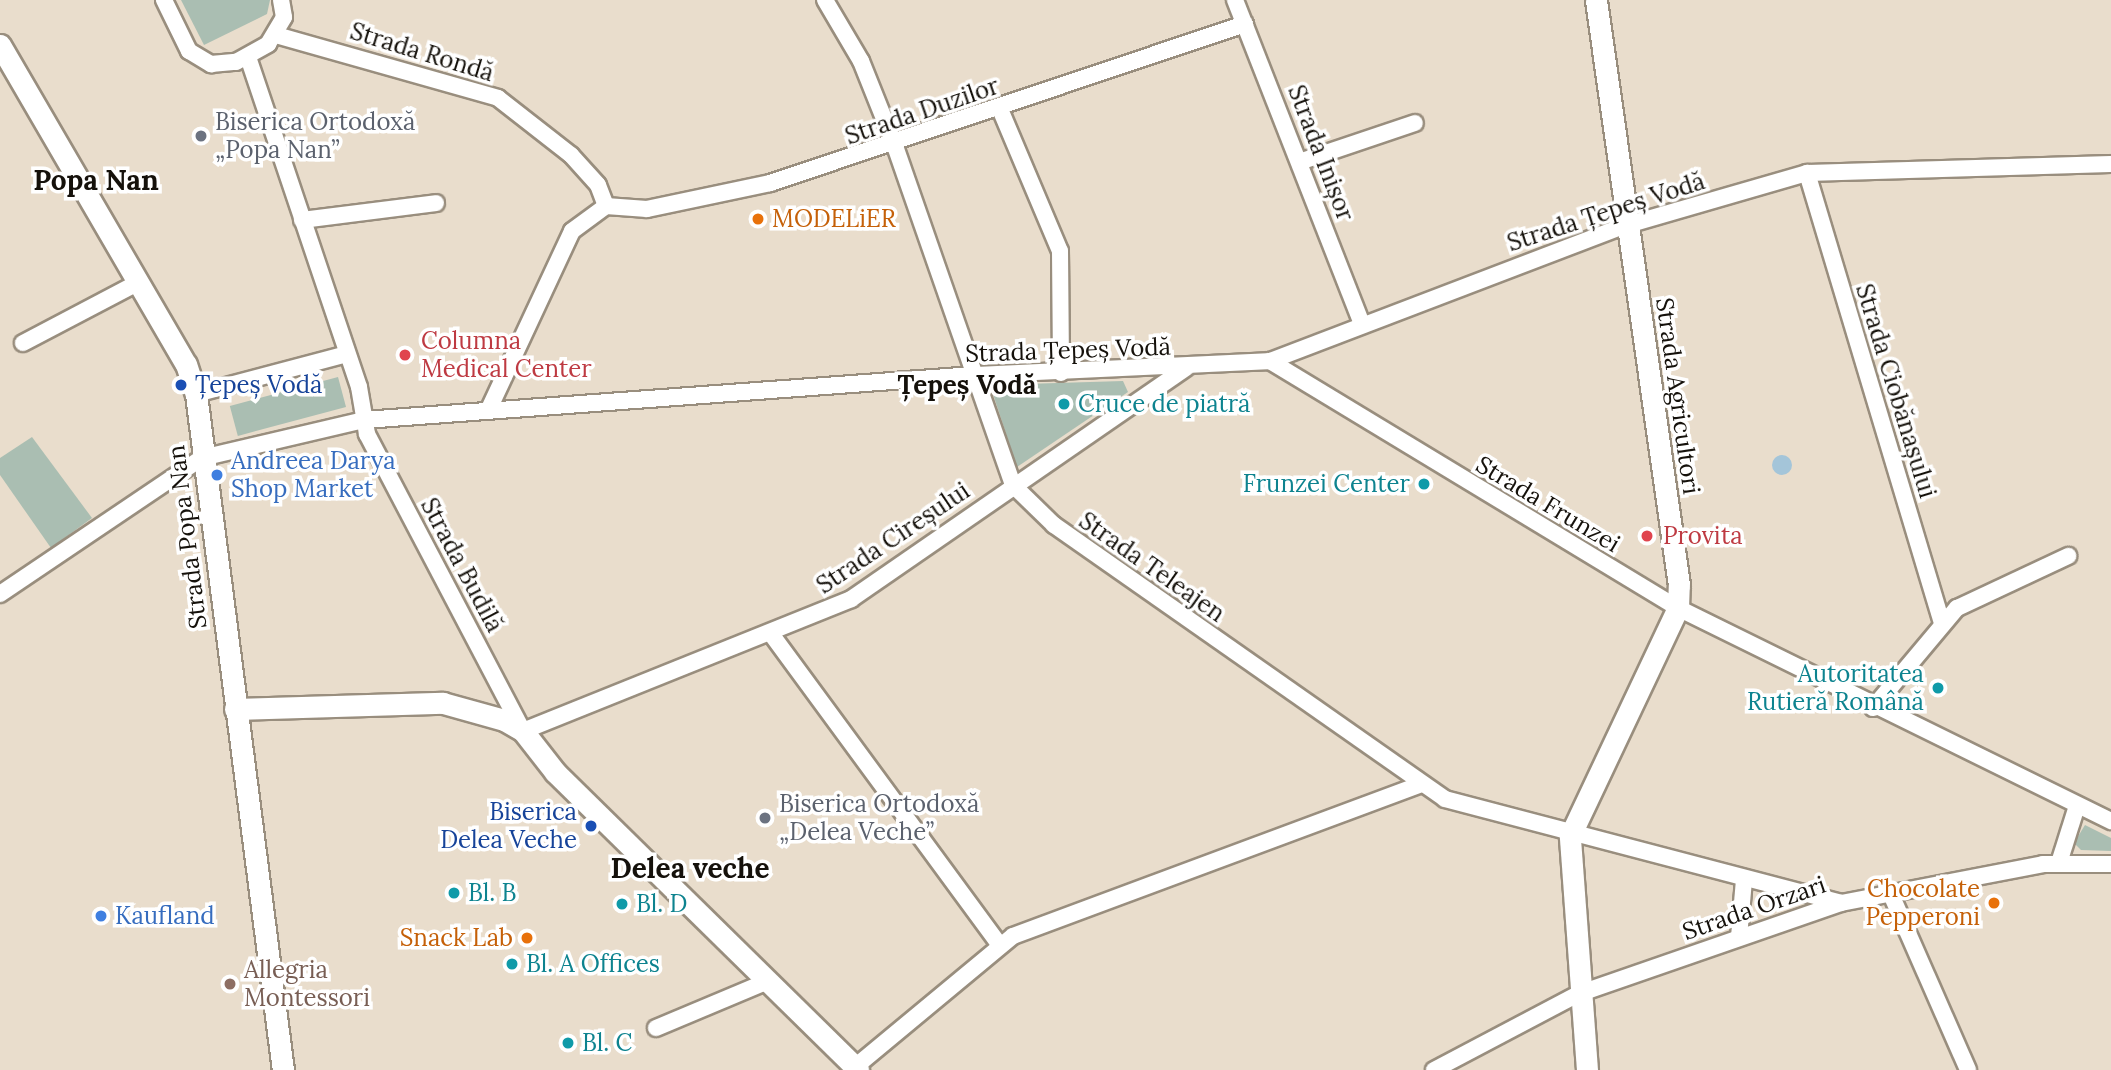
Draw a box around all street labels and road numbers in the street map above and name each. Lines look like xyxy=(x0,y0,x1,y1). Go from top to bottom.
street label: Strada Rondă xyxy=(347,16,497,88)
street label: Strada Duzilor xyxy=(841,71,1003,151)
street label: Strada Inișor xyxy=(1282,81,1360,225)
street label: Strada Țepeș Vodă xyxy=(1504,166,1708,258)
street label: Strada Ciobănașului xyxy=(1850,280,1942,502)
street label: Strada Agricultori xyxy=(1650,296,1706,496)
street label: Strada Țepeș Vodă xyxy=(965,332,1171,368)
street label: Strada Popa Nan xyxy=(161,443,213,631)
street label: Strada Frunzei xyxy=(1471,450,1625,558)
street label: Strada Cireșului xyxy=(811,476,975,600)
street label: Strada Budilă xyxy=(415,493,509,637)
street label: Strada Teleajen xyxy=(1074,506,1230,628)
street label: Strada Orzari xyxy=(1679,870,1829,946)

